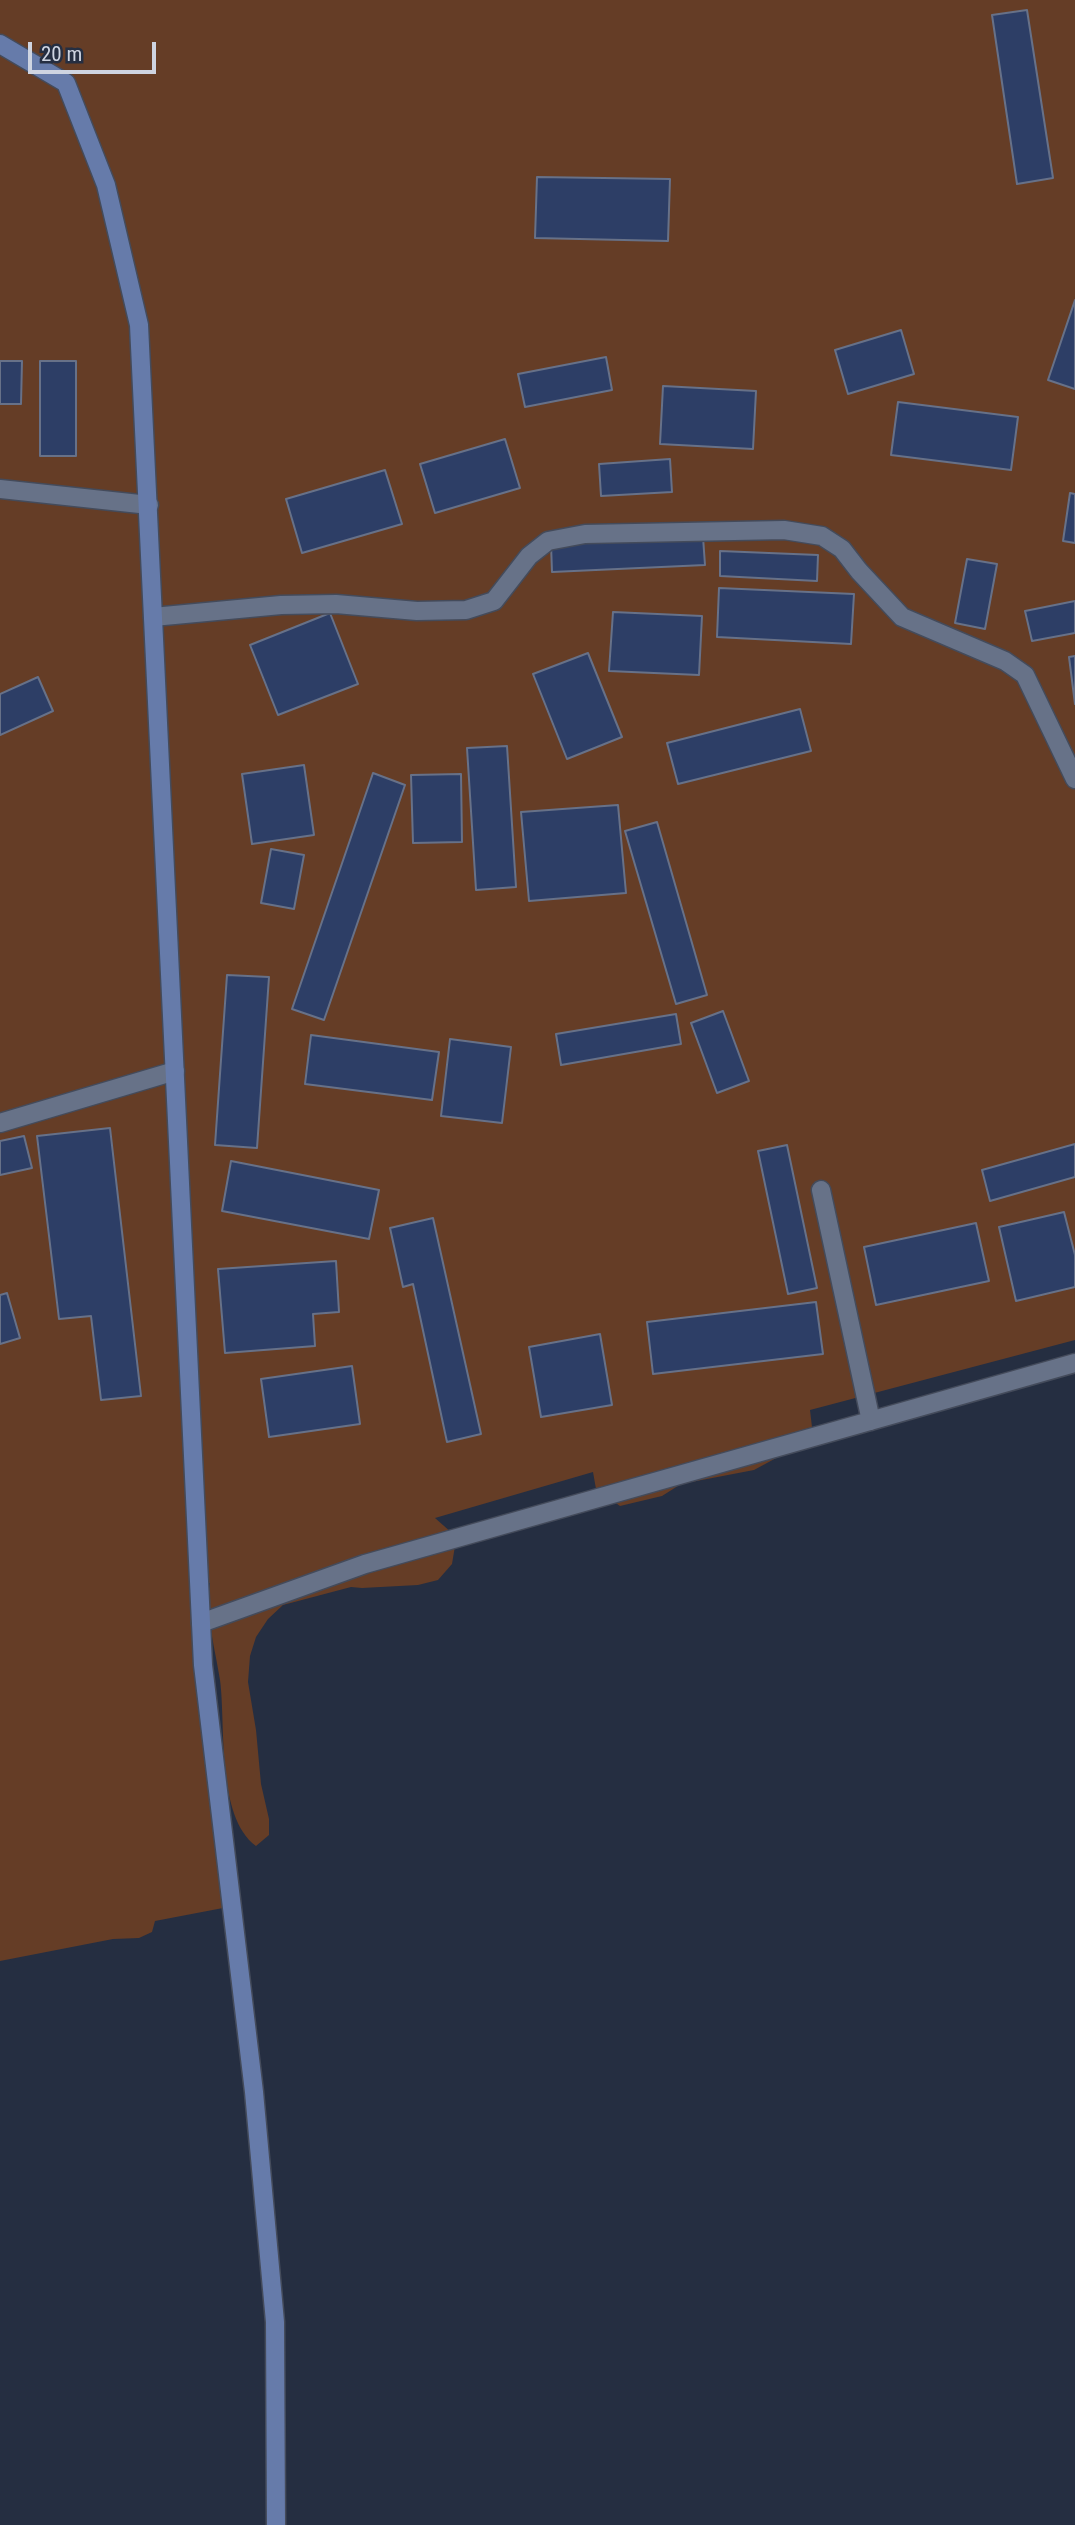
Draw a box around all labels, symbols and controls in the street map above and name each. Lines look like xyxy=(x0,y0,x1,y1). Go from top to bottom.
scale bar xyxy=(32,28,159,72)
text: 20 m xyxy=(41,42,82,66)

